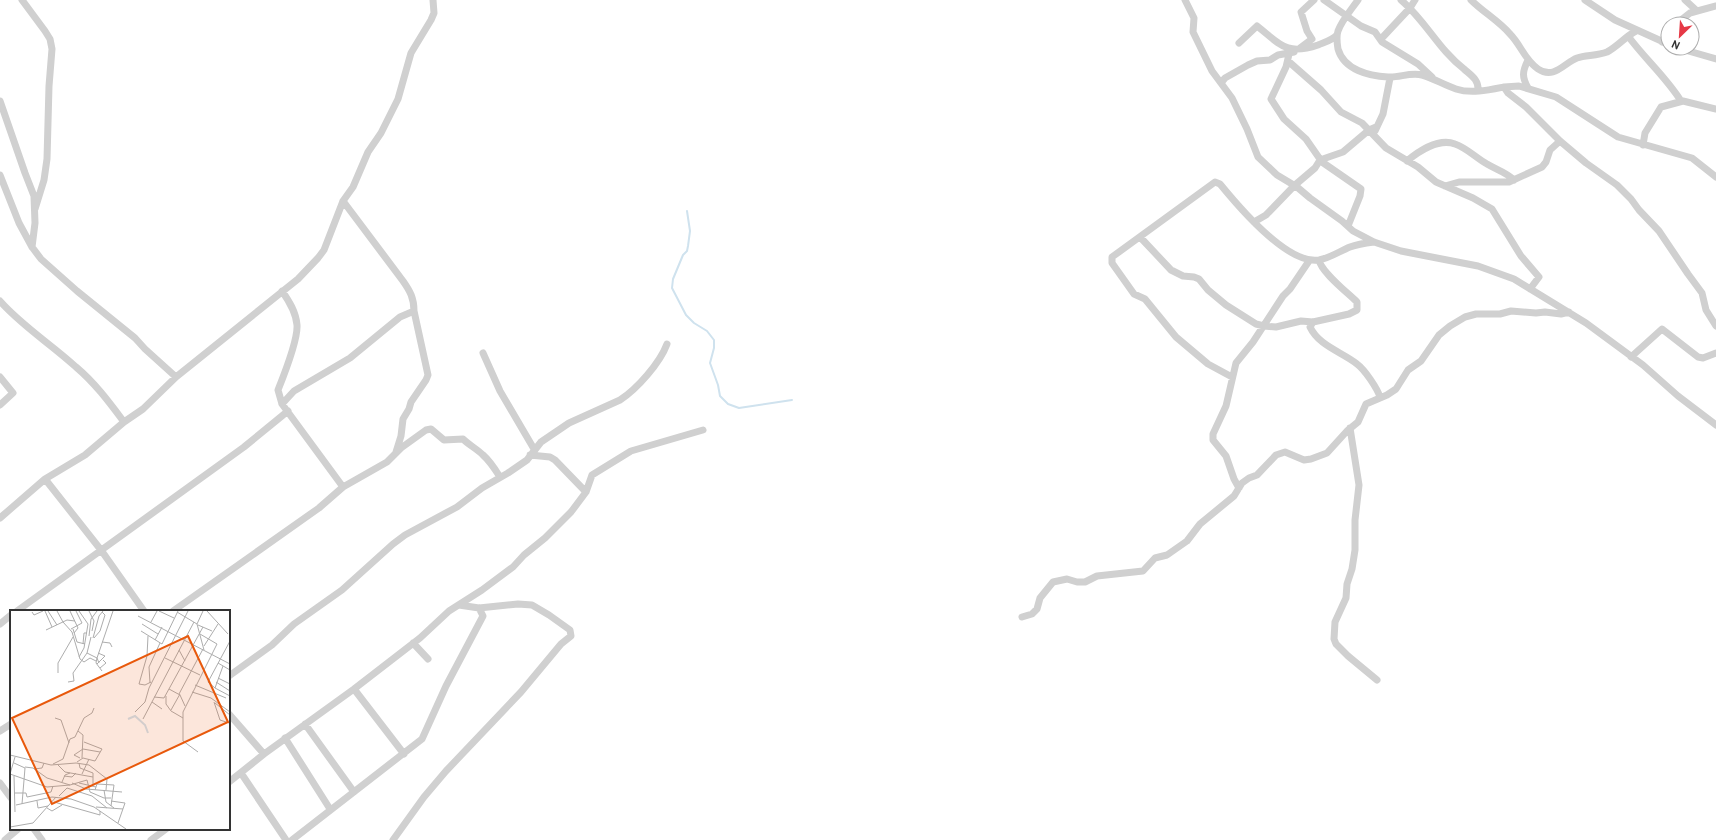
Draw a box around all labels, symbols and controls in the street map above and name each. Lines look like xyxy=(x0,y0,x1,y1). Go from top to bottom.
north arrow xyxy=(1660,16,1700,56)
text: N xyxy=(1670,36,1683,52)
inset map xyxy=(10,610,230,830)

